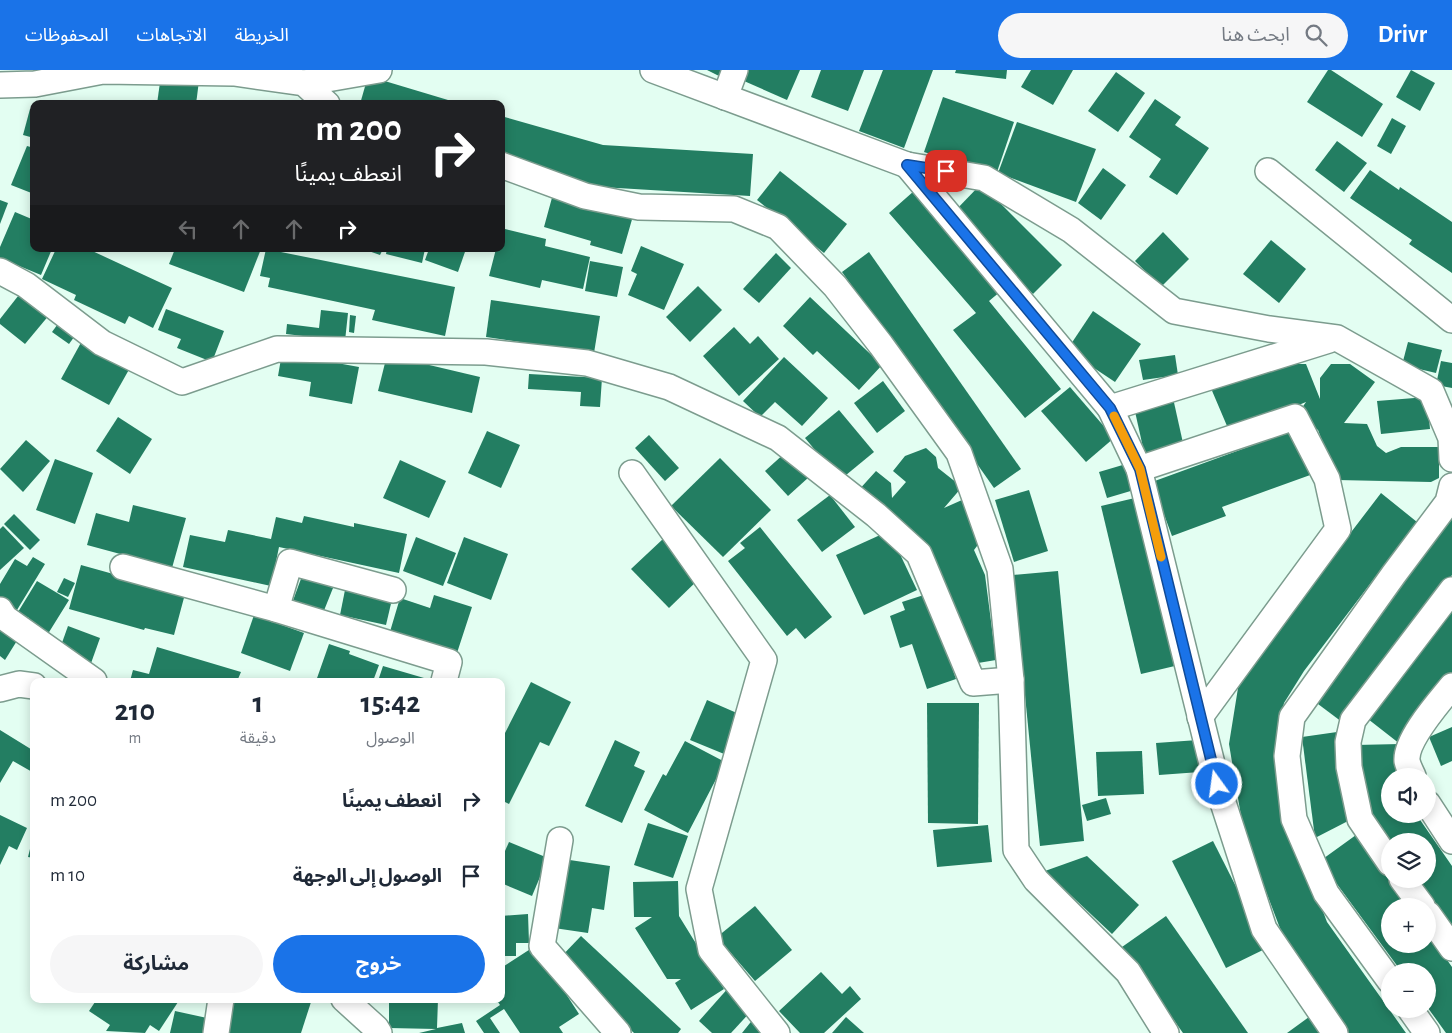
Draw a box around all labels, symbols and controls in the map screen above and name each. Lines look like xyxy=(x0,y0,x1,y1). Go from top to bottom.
search box xyxy=(998,13,1348,58)
icon: search xyxy=(1302,21,1330,49)
text: Drivr xyxy=(1378,23,1427,47)
text: ابحث هنا xyxy=(1221,26,1290,45)
text: المحفوظات xyxy=(25,27,109,45)
text: الاتجاهات xyxy=(137,27,207,45)
text: الخريطة xyxy=(235,27,289,45)
text: 200 m xyxy=(315,112,402,147)
icon: right xyxy=(420,120,485,185)
pin xyxy=(925,150,967,192)
icon: arrive xyxy=(932,157,960,185)
text: انعطف يمينًا xyxy=(295,163,402,185)
icon: left xyxy=(174,215,202,243)
icon: ahead xyxy=(227,215,255,243)
icon: ahead xyxy=(280,215,308,243)
icon: right xyxy=(333,215,361,243)
text: 1 xyxy=(252,688,263,718)
text: 15:42 xyxy=(361,688,420,718)
text: 210 xyxy=(115,696,155,726)
text: m xyxy=(128,730,141,746)
text: دقيقة xyxy=(240,730,276,746)
text: الوصول xyxy=(366,730,415,746)
position arrow xyxy=(1190,757,1242,809)
map controls xyxy=(1381,768,1436,1018)
button: sound xyxy=(1381,768,1436,823)
icon: right xyxy=(457,787,485,815)
text: 200 m xyxy=(50,791,97,810)
text: انعطف يمينًا xyxy=(342,792,442,811)
button: layers xyxy=(1381,833,1436,888)
icon: arrive xyxy=(457,862,485,890)
text: 10 m xyxy=(50,866,85,885)
text: الوصول إلى الوجهة xyxy=(293,867,442,886)
button: + xyxy=(1381,898,1436,953)
button: مشاركة xyxy=(50,935,263,993)
button: خروج xyxy=(273,935,485,993)
button: − xyxy=(1381,963,1436,1018)

